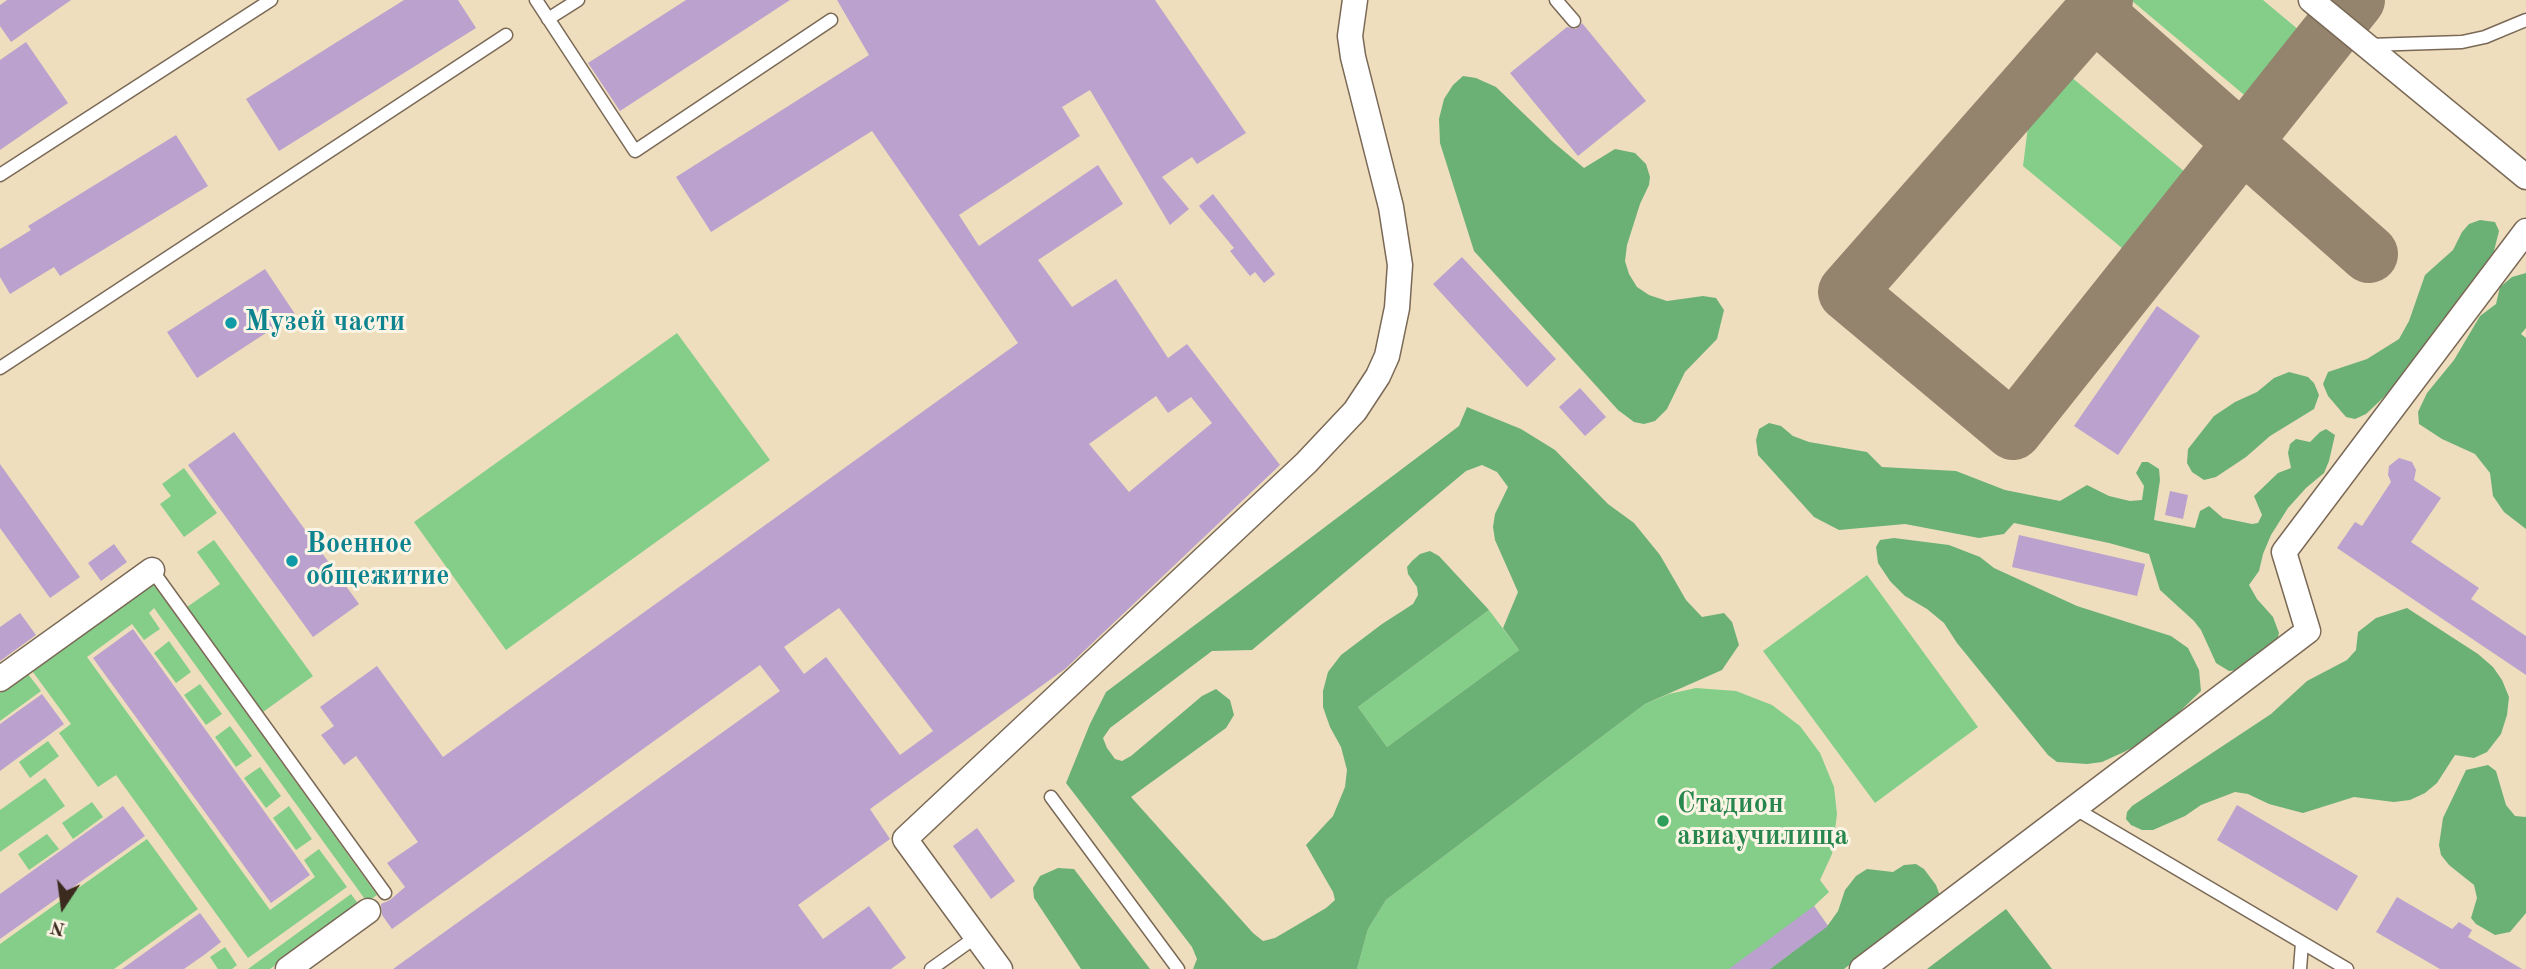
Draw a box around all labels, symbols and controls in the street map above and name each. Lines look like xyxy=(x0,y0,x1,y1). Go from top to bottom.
place label: Музей части xyxy=(245,306,405,340)
marker: Музей части xyxy=(223,315,239,331)
place label: Военное общежитие xyxy=(306,528,449,594)
marker: Военное общежитие xyxy=(284,553,300,569)
place label: Стадион авиаучилища xyxy=(1677,788,1849,854)
marker: Стадион авиаучилища xyxy=(1655,813,1671,829)
north arrow xyxy=(28,871,98,941)
text: N xyxy=(49,916,67,938)

